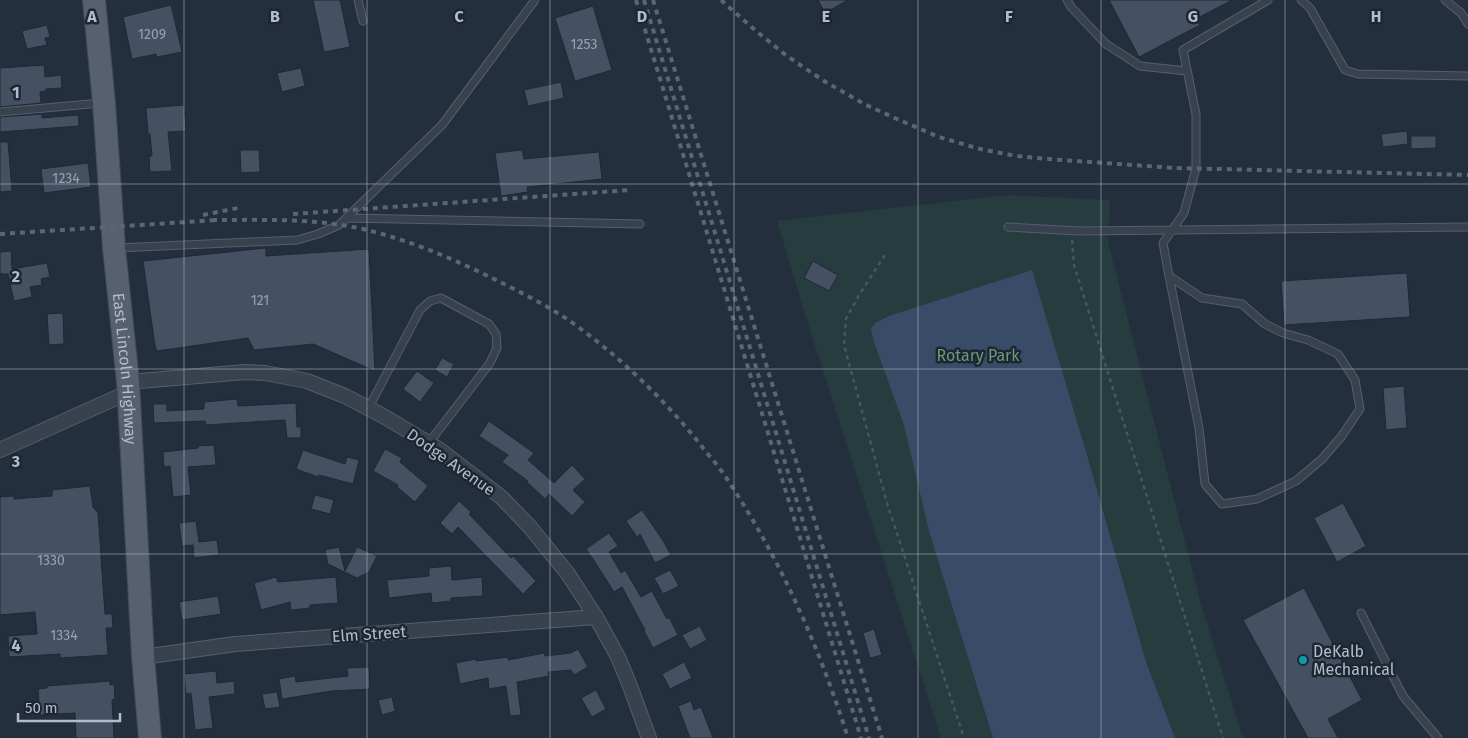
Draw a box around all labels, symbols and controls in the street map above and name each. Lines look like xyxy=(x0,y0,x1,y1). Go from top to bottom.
text: A xyxy=(86,7,97,26)
text: B xyxy=(270,7,280,26)
text: C xyxy=(454,7,464,26)
text: D xyxy=(637,7,647,26)
text: E xyxy=(822,7,830,26)
text: F xyxy=(1005,7,1013,26)
text: G xyxy=(1188,7,1198,26)
text: H xyxy=(1371,7,1381,26)
house number: 1209 xyxy=(138,26,166,43)
house number: 1253 xyxy=(571,36,597,53)
text: 1 xyxy=(12,83,20,102)
house number: 1234 xyxy=(52,170,80,187)
text: 2 xyxy=(12,267,20,286)
street label: East Lincoln Highway xyxy=(109,292,141,445)
house number: 121 xyxy=(251,292,269,309)
park label: Rotary Park xyxy=(937,346,1020,365)
street label: Dodge Avenue xyxy=(403,425,499,499)
text: 3 xyxy=(11,452,20,471)
house number: 1330 xyxy=(37,552,65,569)
street label: Elm Street xyxy=(331,622,407,646)
house number: 1334 xyxy=(50,627,78,644)
text: 4 xyxy=(11,636,21,655)
place label: DeKalb Mechanical xyxy=(1313,642,1395,679)
marker: DeKalb Mechanical xyxy=(1297,654,1309,666)
scale bar xyxy=(18,690,120,722)
text: 50 m xyxy=(25,699,58,717)

